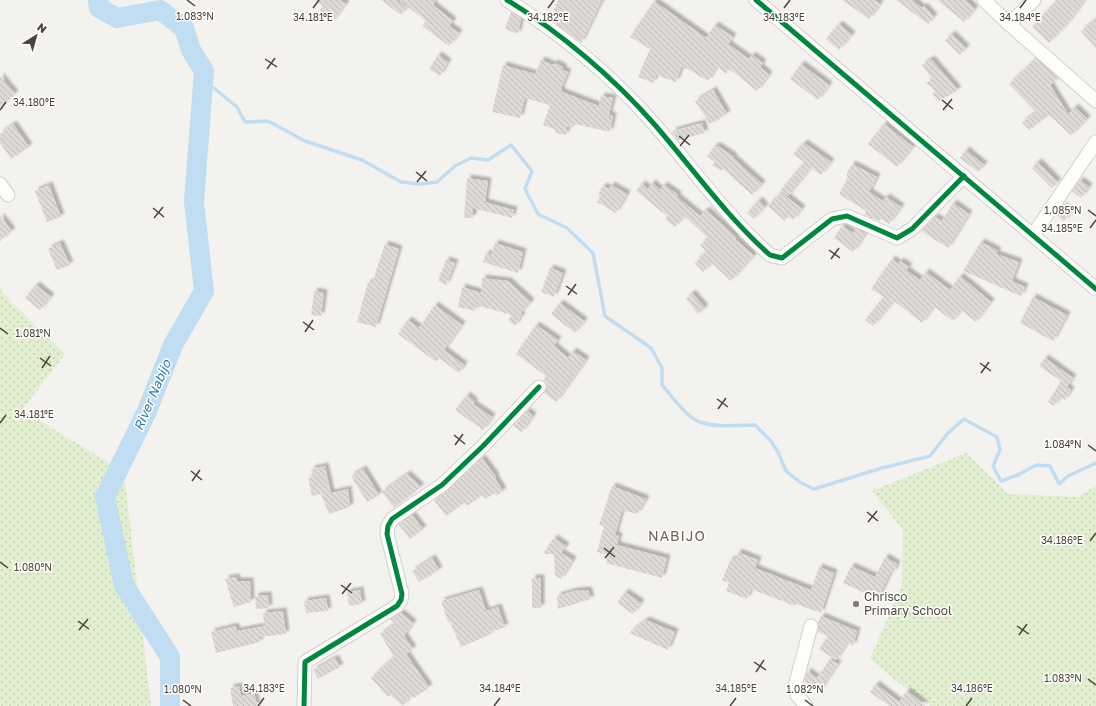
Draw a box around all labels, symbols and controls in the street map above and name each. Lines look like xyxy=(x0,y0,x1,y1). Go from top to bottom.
text: 1.083°N xyxy=(176,10,214,22)
text: 34.181°E xyxy=(293,11,333,23)
text: 34.182°E xyxy=(527,11,569,23)
text: 34.183°E xyxy=(763,11,805,23)
text: 34.184°E xyxy=(999,11,1041,23)
north arrow xyxy=(16,16,56,56)
text: N xyxy=(35,20,50,35)
text: 34.180°E xyxy=(13,96,55,108)
text: 1.085°N xyxy=(1044,204,1082,216)
text: 34.185°E xyxy=(1041,222,1083,234)
text: 1.081°N xyxy=(15,327,51,339)
water label: River Nabijo xyxy=(130,356,175,433)
text: 34.181°E xyxy=(14,408,54,420)
text: 1.084°N xyxy=(1044,438,1082,450)
district label: NABIJO xyxy=(648,527,706,544)
text: 34.186°E xyxy=(1041,534,1083,546)
text: 1.080°N xyxy=(14,561,52,573)
place label: Chrisco Primary School xyxy=(864,589,952,618)
marker: Chrisco Primary School xyxy=(851,599,861,609)
text: 1.083°N xyxy=(1044,672,1082,684)
text: 34.183°E xyxy=(243,682,285,694)
text: 34.184°E xyxy=(479,682,521,694)
text: 34.185°E xyxy=(715,682,757,694)
text: 34.186°E xyxy=(951,682,993,694)
text: 1.080°N xyxy=(164,683,202,695)
text: 1.082°N xyxy=(786,683,824,695)

